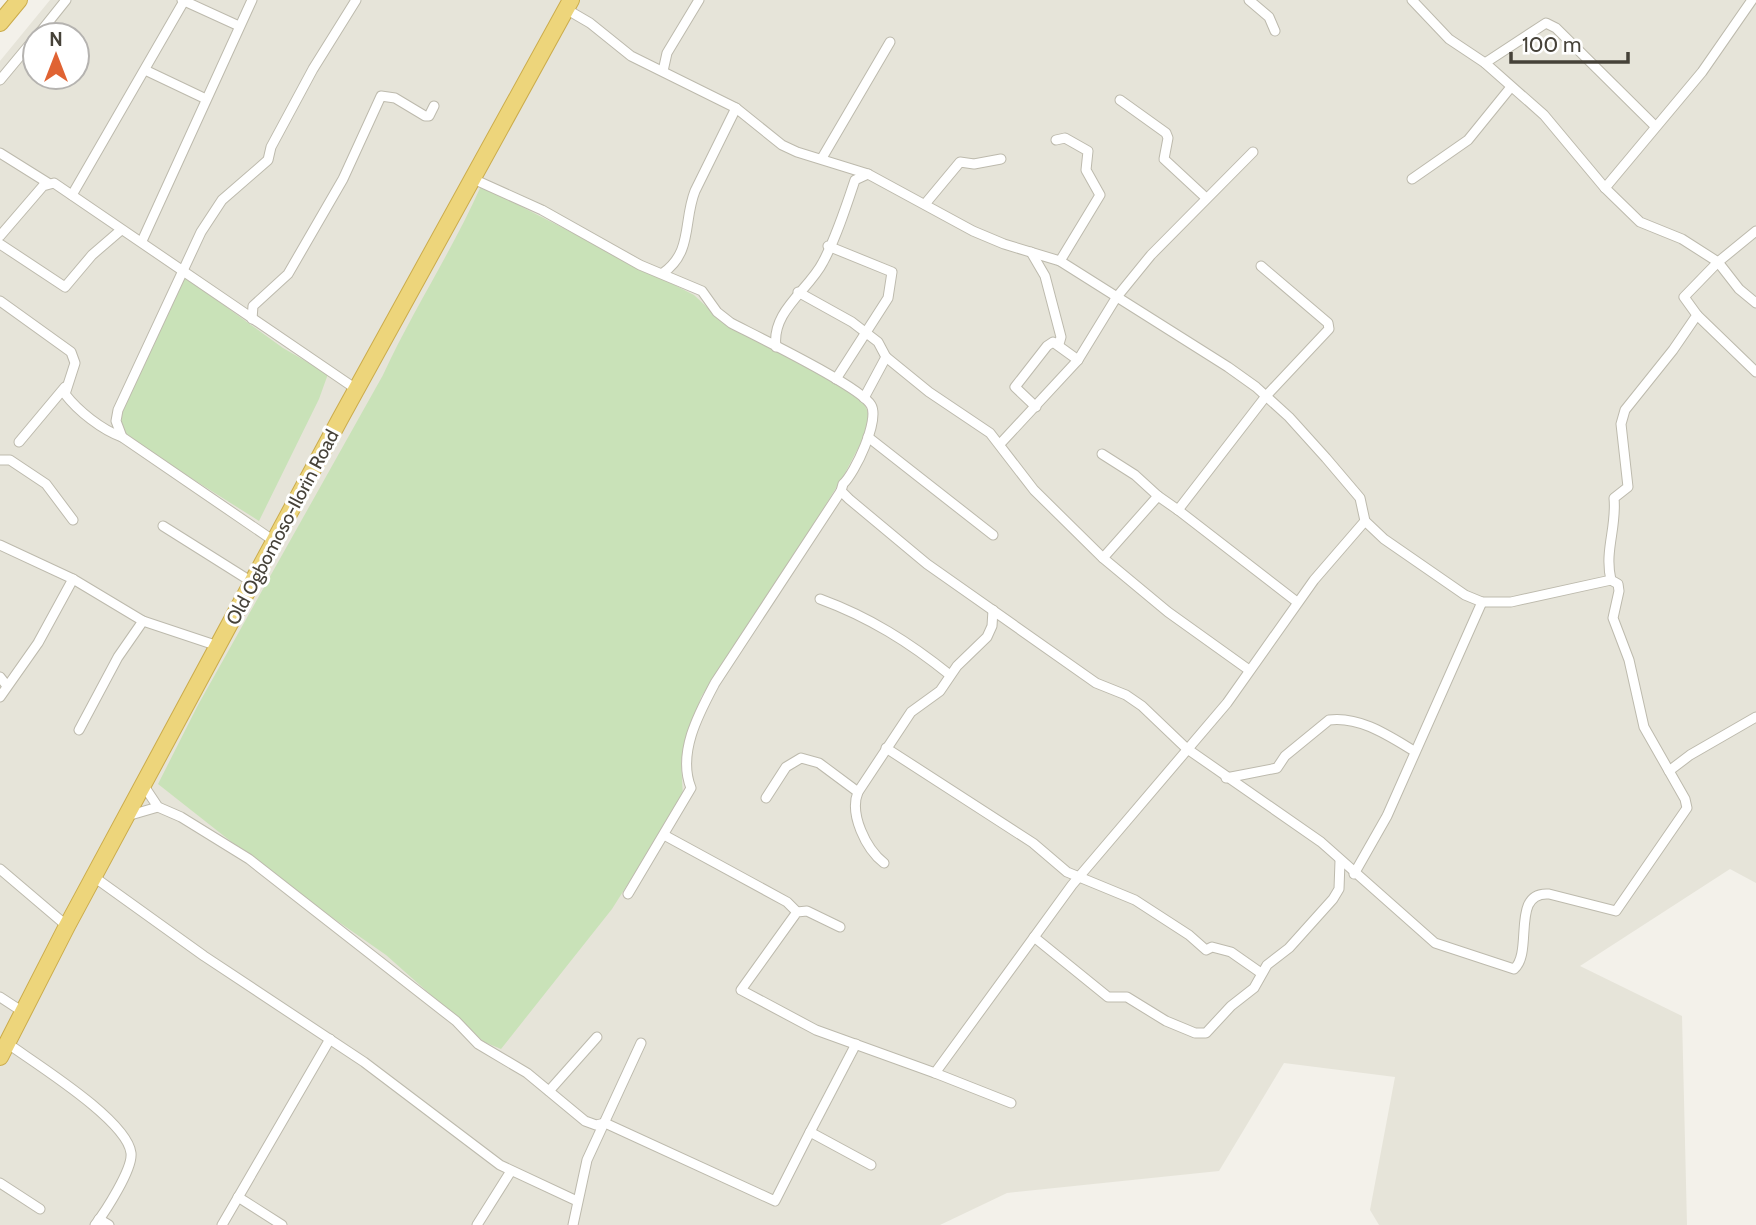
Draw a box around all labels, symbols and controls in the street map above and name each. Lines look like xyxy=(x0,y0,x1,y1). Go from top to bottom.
north arrow xyxy=(21,21,91,91)
scale bar xyxy=(1511,21,1628,65)
text: N xyxy=(49,28,63,51)
text: 100 m xyxy=(1522,32,1581,57)
street label: Old Ogbomoso-Ilorin Road xyxy=(221,426,344,629)

